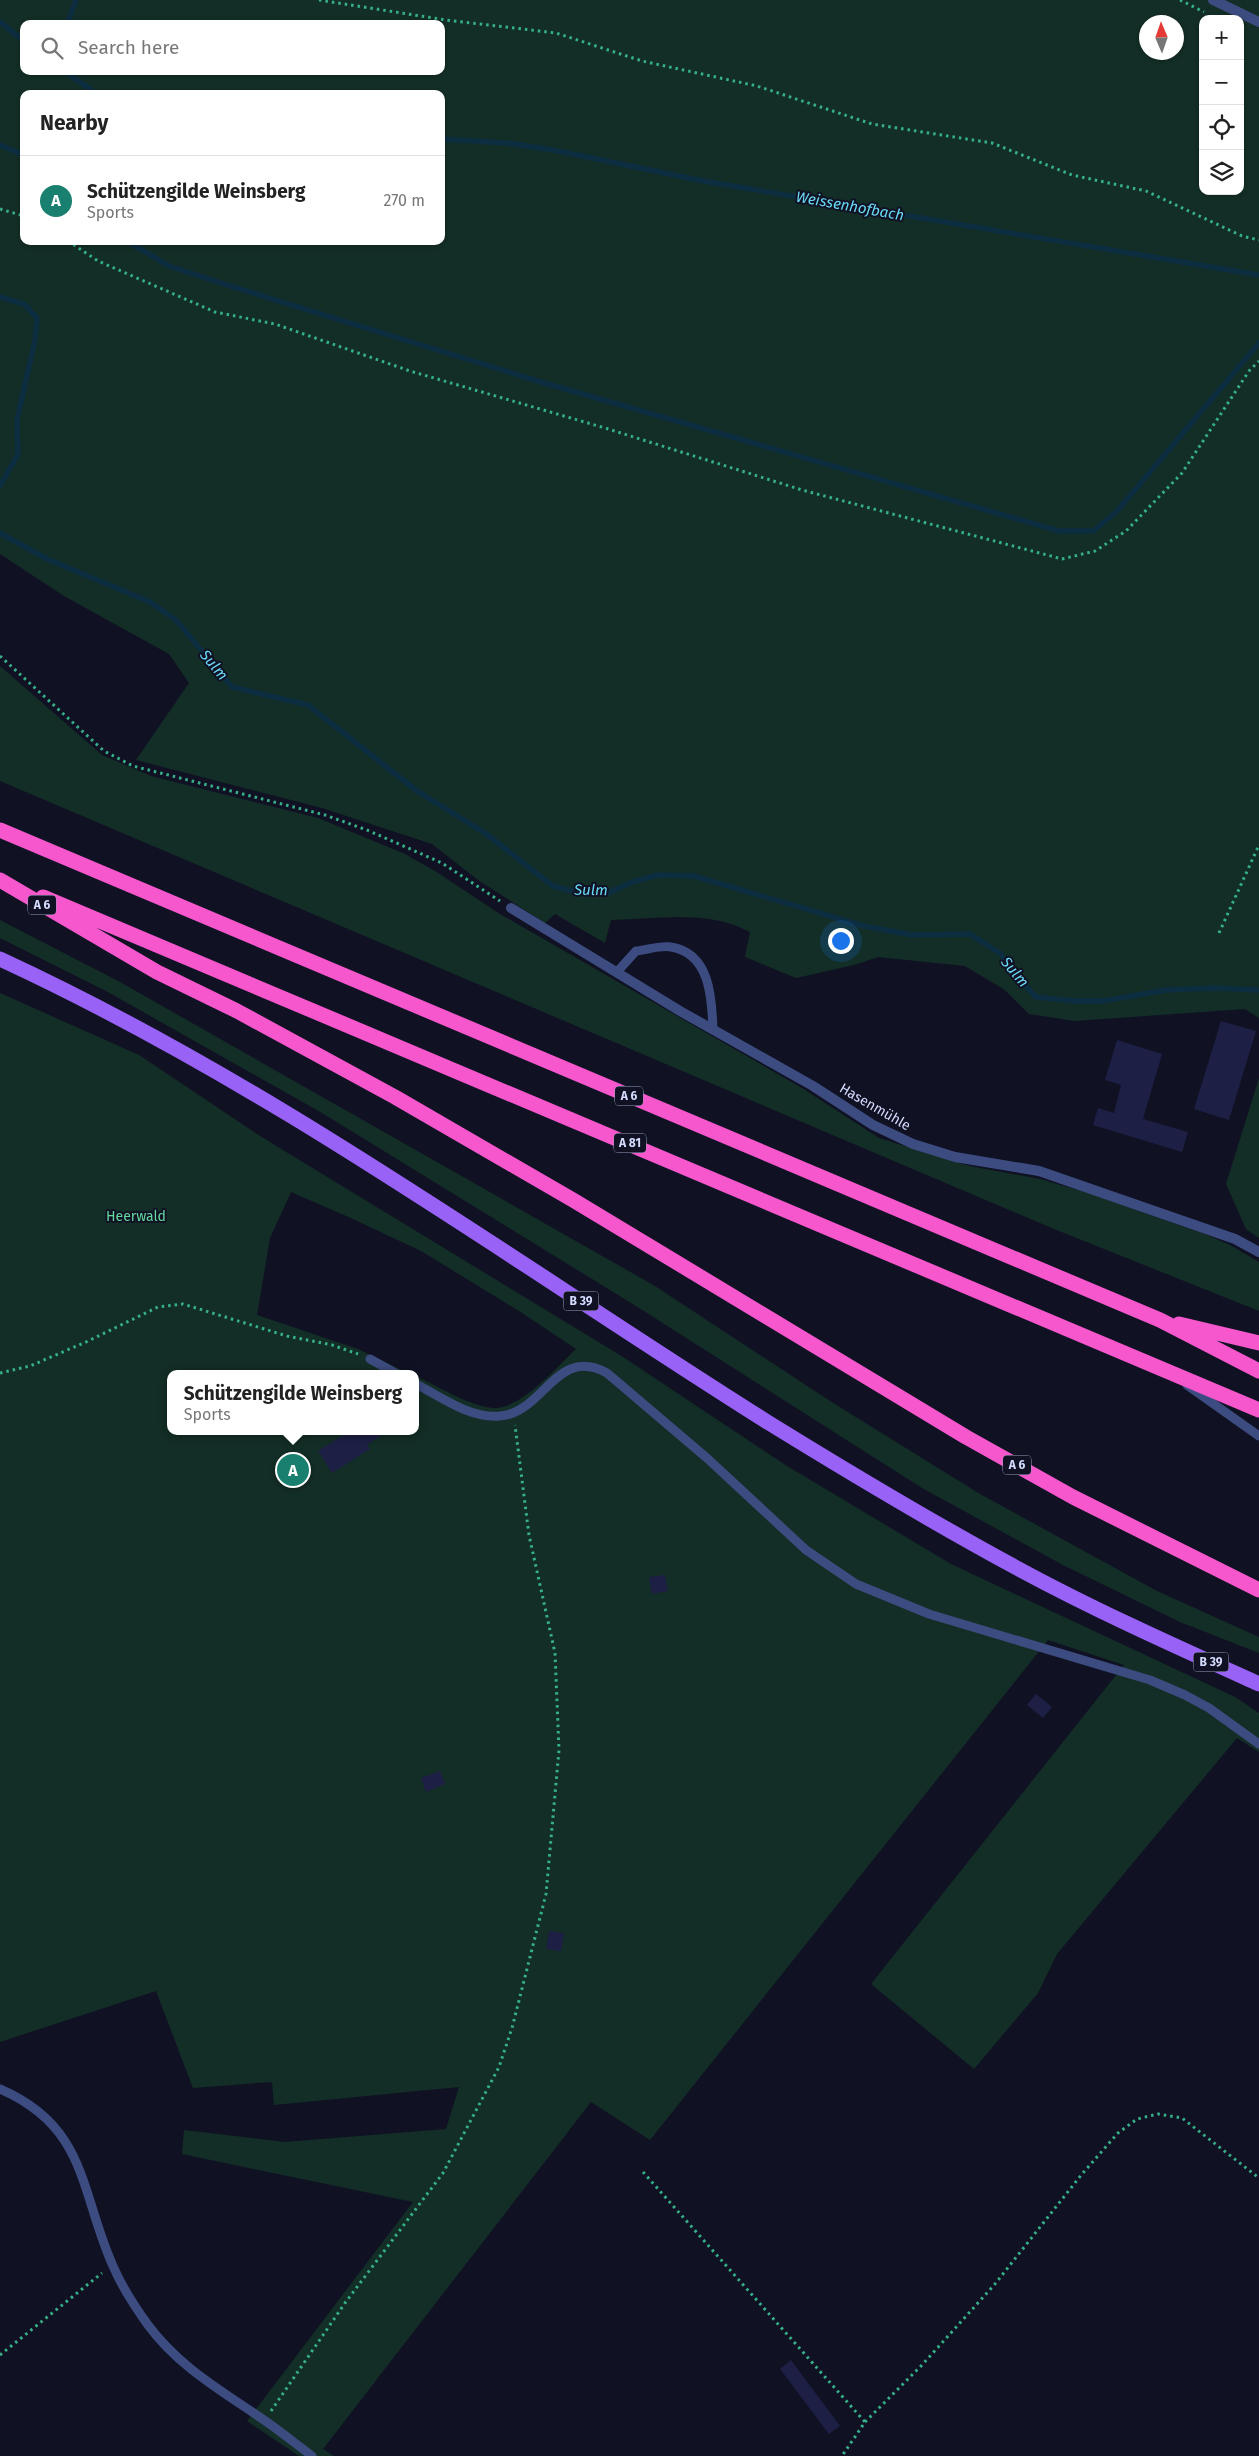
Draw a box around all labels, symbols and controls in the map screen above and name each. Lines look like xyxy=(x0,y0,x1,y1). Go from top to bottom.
north arrow xyxy=(1139,15,1184,60)
map controls xyxy=(1199,15,1244,195)
button: + xyxy=(1199,15,1244,60)
search box xyxy=(20,20,445,75)
icon: search xyxy=(38,34,66,62)
text: Search here xyxy=(78,36,179,59)
button: − xyxy=(1199,60,1244,105)
button: locate xyxy=(1199,105,1244,150)
text: Nearby xyxy=(40,110,108,136)
button: layers xyxy=(1199,150,1244,195)
text: Schützengilde Weinsberg xyxy=(87,180,305,203)
water label: Weissenhofbach xyxy=(794,188,906,224)
text: A xyxy=(51,191,61,210)
text: 270 m xyxy=(383,191,425,210)
text: Sports xyxy=(87,203,134,222)
water label: Sulm xyxy=(196,646,232,684)
water label: Sulm xyxy=(573,881,608,899)
road number: A 6 xyxy=(28,896,56,914)
your location xyxy=(828,928,854,954)
water label: Sulm xyxy=(997,953,1033,991)
street label: Hasenmühle xyxy=(836,1080,914,1134)
road number: A 6 xyxy=(615,1086,643,1106)
road number: A 81 xyxy=(614,1134,646,1152)
park label: Heerwald xyxy=(106,1208,166,1225)
road number: B 39 xyxy=(564,1292,598,1310)
popup xyxy=(167,1370,419,1435)
text: Schützengilde Weinsberg xyxy=(184,1382,402,1405)
text: Sports xyxy=(184,1405,231,1424)
pin: A xyxy=(277,1451,309,1489)
road number: A 6 xyxy=(1003,1456,1031,1474)
road number: B 39 xyxy=(1194,1652,1228,1671)

